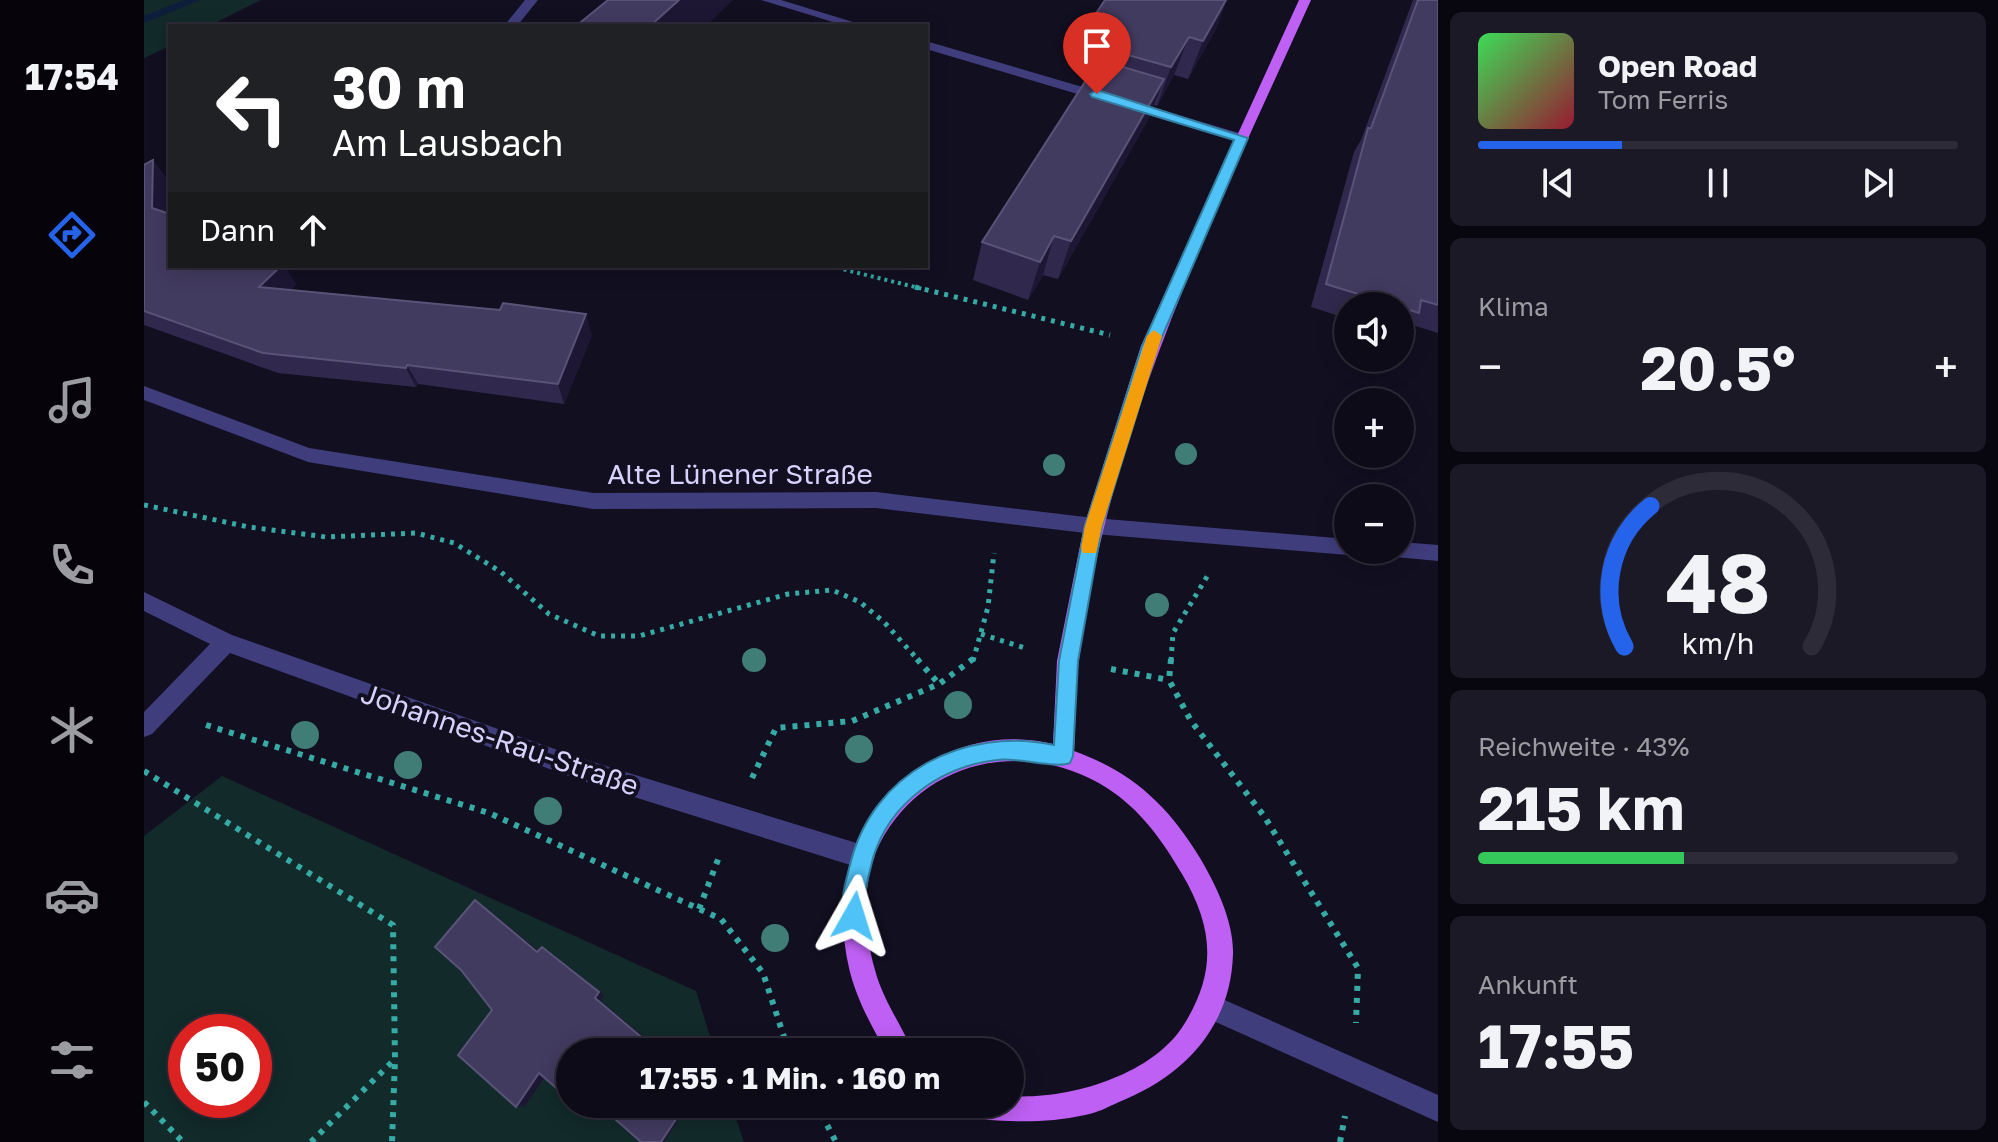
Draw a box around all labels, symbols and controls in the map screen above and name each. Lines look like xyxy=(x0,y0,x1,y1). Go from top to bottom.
pin xyxy=(1063,12,1131,94)
icon: arrive xyxy=(1075,24,1119,68)
text: Open Road xyxy=(1598,48,1757,84)
text: 30 m xyxy=(332,53,466,120)
text: 17:54 xyxy=(25,55,119,98)
icon: left xyxy=(200,56,304,160)
text: Tom Ferris xyxy=(1598,84,1728,115)
text: Am Lausbach xyxy=(332,121,563,164)
icon: previous xyxy=(1536,161,1580,205)
icon: pause xyxy=(1696,161,1740,205)
icon: next xyxy=(1856,161,1900,205)
icon: directions xyxy=(44,207,100,263)
icon: ahead xyxy=(291,208,335,252)
text: Dann xyxy=(200,212,275,248)
text: Klima xyxy=(1478,291,1549,322)
map controls xyxy=(1334,292,1414,564)
button: sound xyxy=(1334,292,1414,372)
text: 20.5° xyxy=(1641,331,1795,403)
text: − xyxy=(1478,340,1502,393)
text: + xyxy=(1934,340,1958,393)
icon: music xyxy=(44,372,100,428)
button: + xyxy=(1334,388,1414,468)
street label: Alte Lünener Straße xyxy=(607,457,873,490)
button: − xyxy=(1334,484,1414,564)
text: 48 xyxy=(1665,531,1771,631)
icon: phone xyxy=(44,537,100,593)
text: km/h xyxy=(1682,626,1754,660)
street label: Johannes-Rau-Straße xyxy=(357,676,643,802)
icon: climate xyxy=(44,702,100,758)
text: Reichweite · 43% xyxy=(1478,731,1689,762)
text: 215 km xyxy=(1478,771,1684,843)
icon: car xyxy=(44,867,100,923)
position arrow xyxy=(812,874,896,958)
text: Ankunft xyxy=(1478,969,1578,1000)
text: 17:55 xyxy=(1478,1009,1634,1081)
speed limit sign: 50 xyxy=(168,1014,272,1118)
icon: filters xyxy=(44,1032,100,1088)
text: 17:55 · 1 Min. · 160 m xyxy=(640,1060,940,1096)

